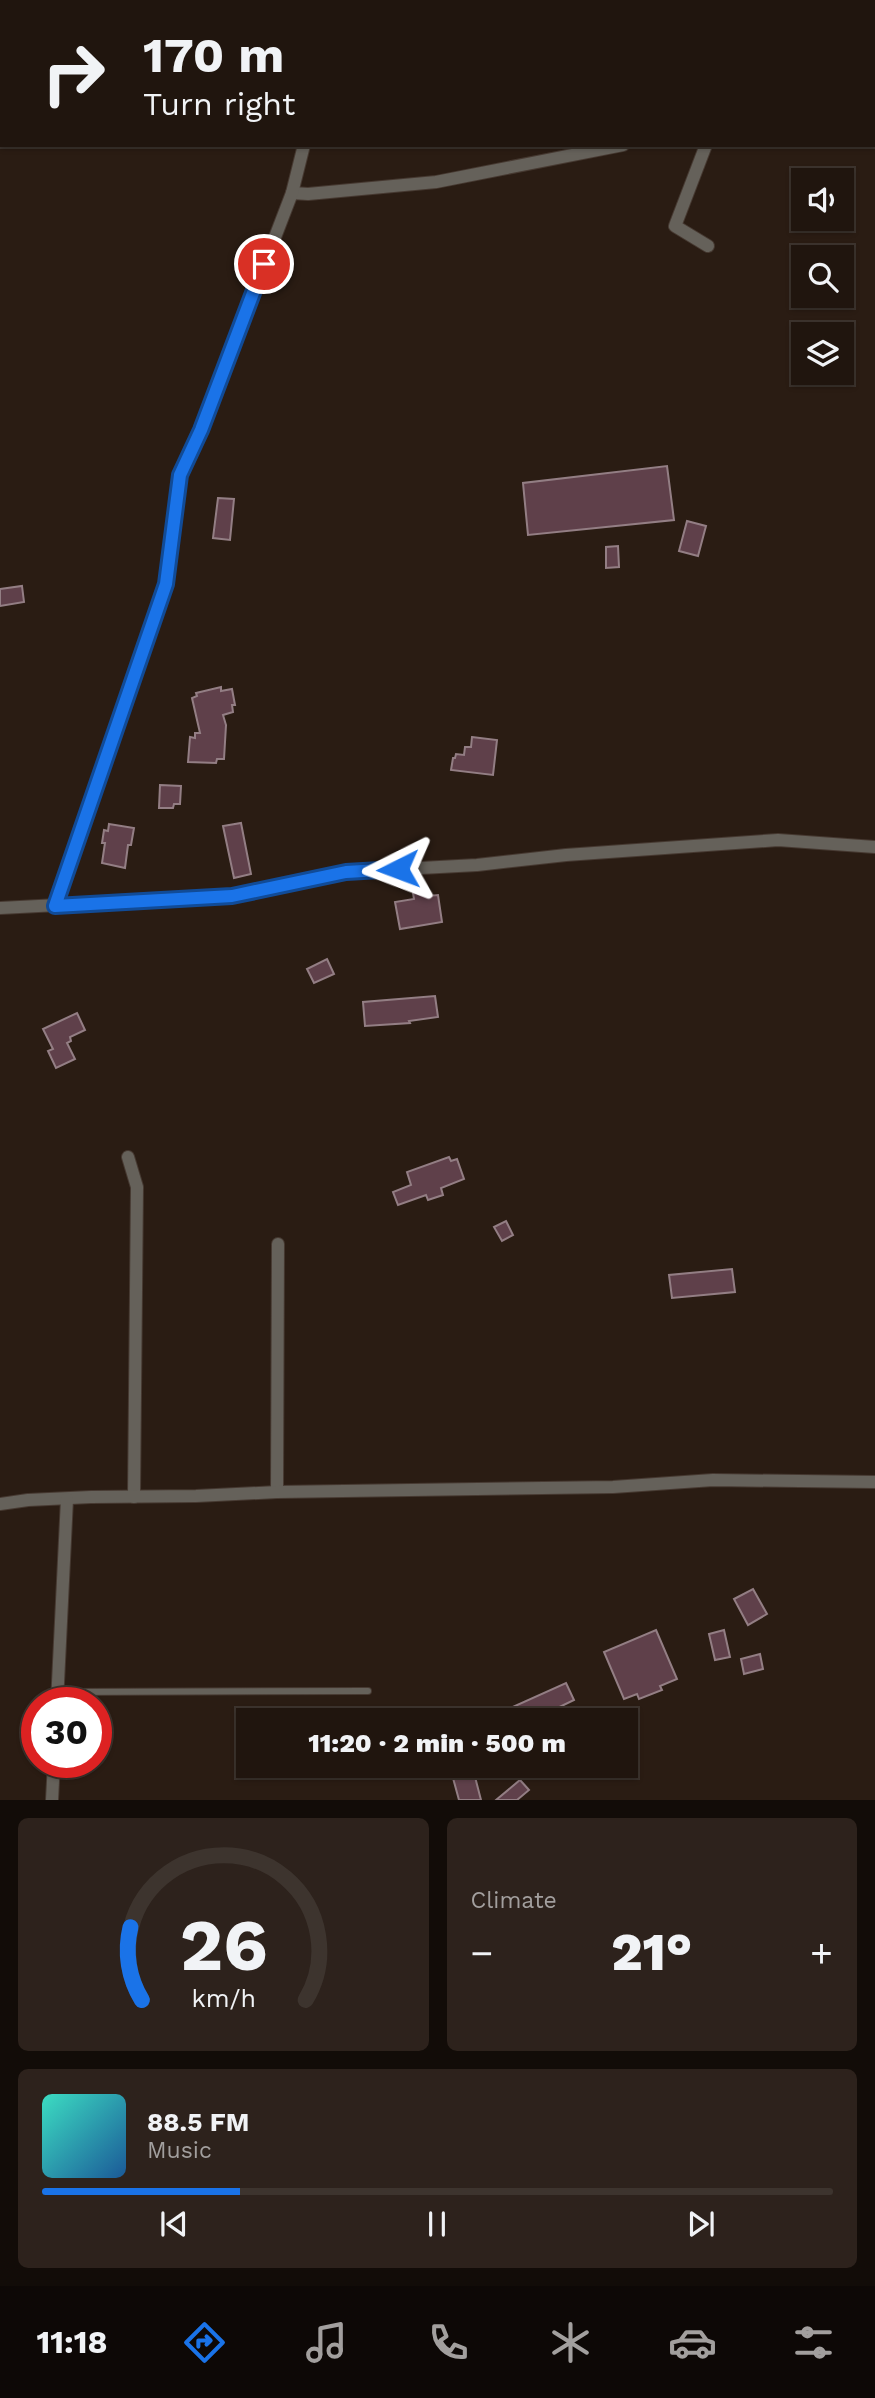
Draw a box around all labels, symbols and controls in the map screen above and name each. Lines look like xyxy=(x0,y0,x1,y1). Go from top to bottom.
text: 170 m xyxy=(143,26,284,84)
icon: right xyxy=(28,28,119,119)
text: Turn right xyxy=(143,85,295,123)
map controls xyxy=(791,168,854,385)
button: sound xyxy=(791,168,854,231)
pin xyxy=(234,234,294,294)
icon: arrive xyxy=(245,245,283,283)
button: search xyxy=(791,245,854,308)
button: layers xyxy=(791,322,854,385)
position arrow xyxy=(361,832,435,906)
speed limit sign: 30 xyxy=(21,1687,112,1778)
text: 11:20 · 2 min · 500 m xyxy=(308,1728,566,1758)
text: Climate xyxy=(471,1887,557,1914)
text: 26 xyxy=(179,1903,267,1989)
text: 21° xyxy=(611,1922,692,1983)
text: − xyxy=(471,1931,493,1975)
text: + xyxy=(810,1931,833,1975)
text: km/h xyxy=(191,1984,255,2013)
text: 88.5 FM xyxy=(147,2107,249,2137)
text: Music xyxy=(147,2137,212,2164)
icon: previous xyxy=(155,2205,193,2243)
icon: pause xyxy=(418,2205,456,2243)
icon: next xyxy=(682,2205,720,2243)
icon: directions xyxy=(180,2318,229,2367)
icon: music xyxy=(302,2318,351,2367)
icon: phone xyxy=(424,2318,473,2367)
icon: climate xyxy=(546,2318,595,2367)
icon: car xyxy=(668,2318,717,2367)
icon: filters xyxy=(789,2318,838,2367)
text: 11:18 xyxy=(36,2323,108,2361)

